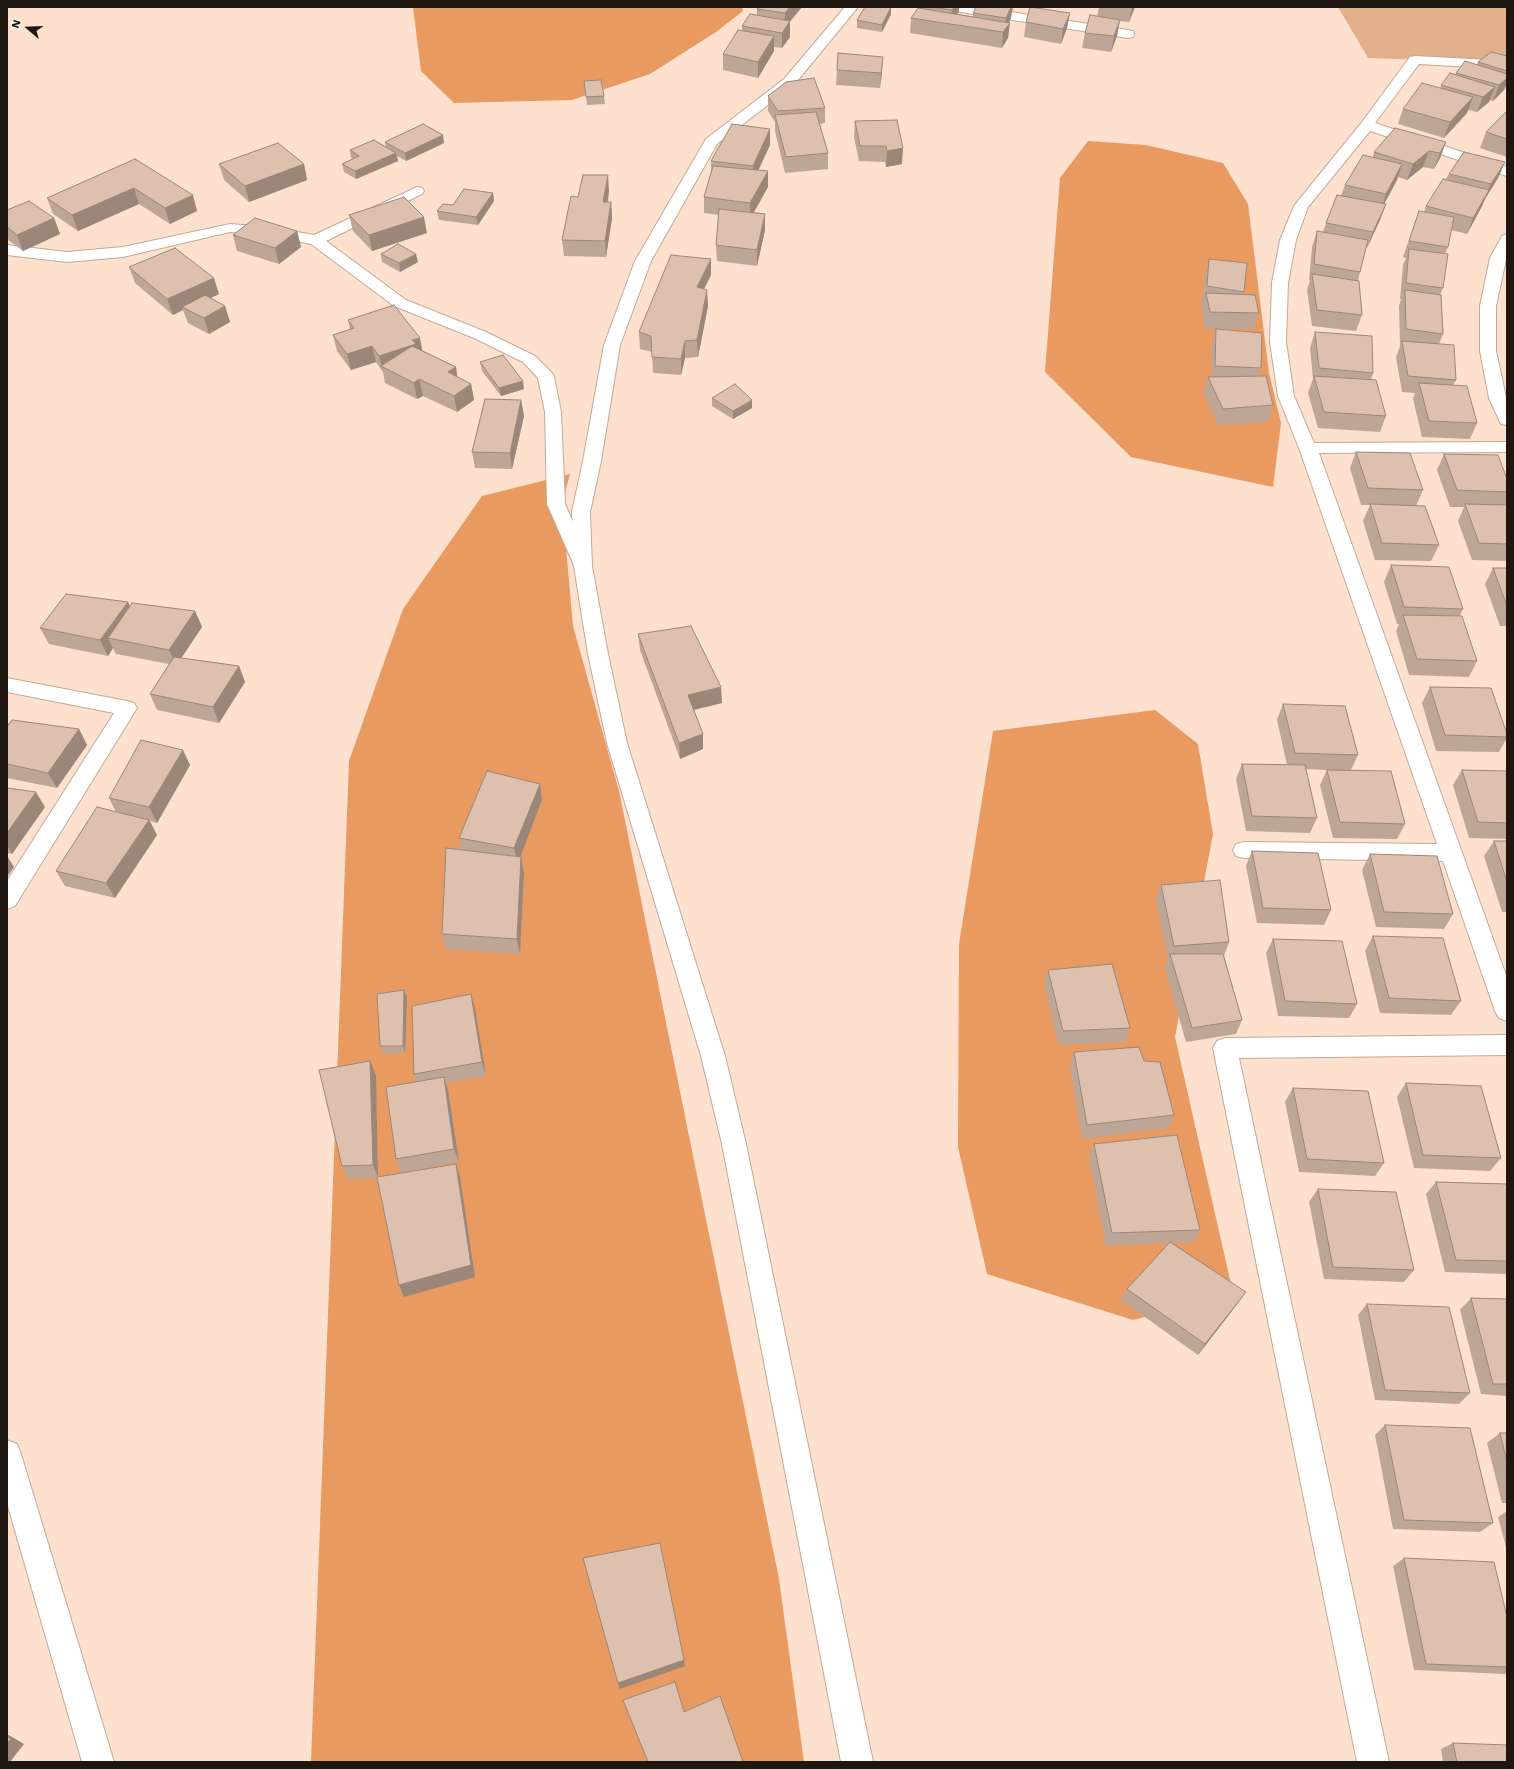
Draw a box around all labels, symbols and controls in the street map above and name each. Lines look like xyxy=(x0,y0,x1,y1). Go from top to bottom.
north arrow xyxy=(8,8,48,48)
text: N xyxy=(9,18,24,30)

